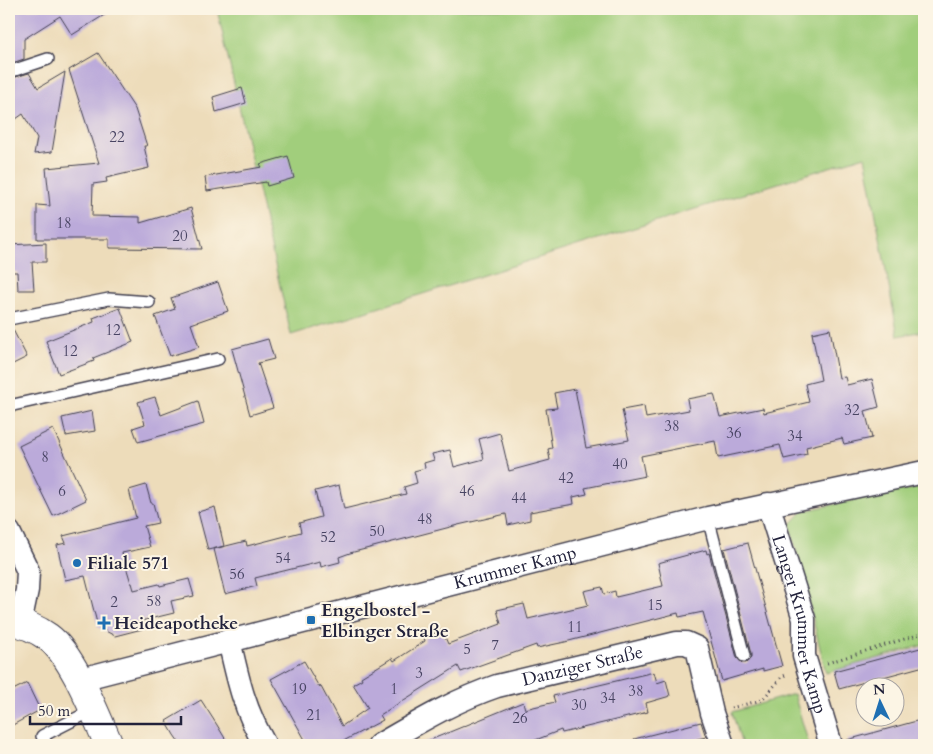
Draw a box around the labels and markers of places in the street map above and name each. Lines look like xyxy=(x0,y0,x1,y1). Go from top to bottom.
place label: Filiale 571 xyxy=(87,551,170,576)
marker: Filiale 571 xyxy=(71,557,83,569)
place label: Engelbostel - Elbinger Straße xyxy=(321,598,449,644)
place label: Heideapotheke xyxy=(114,611,238,636)
marker: Engelbostel - Elbinger Straße xyxy=(305,614,317,626)
marker: Heideapotheke xyxy=(98,617,110,629)

